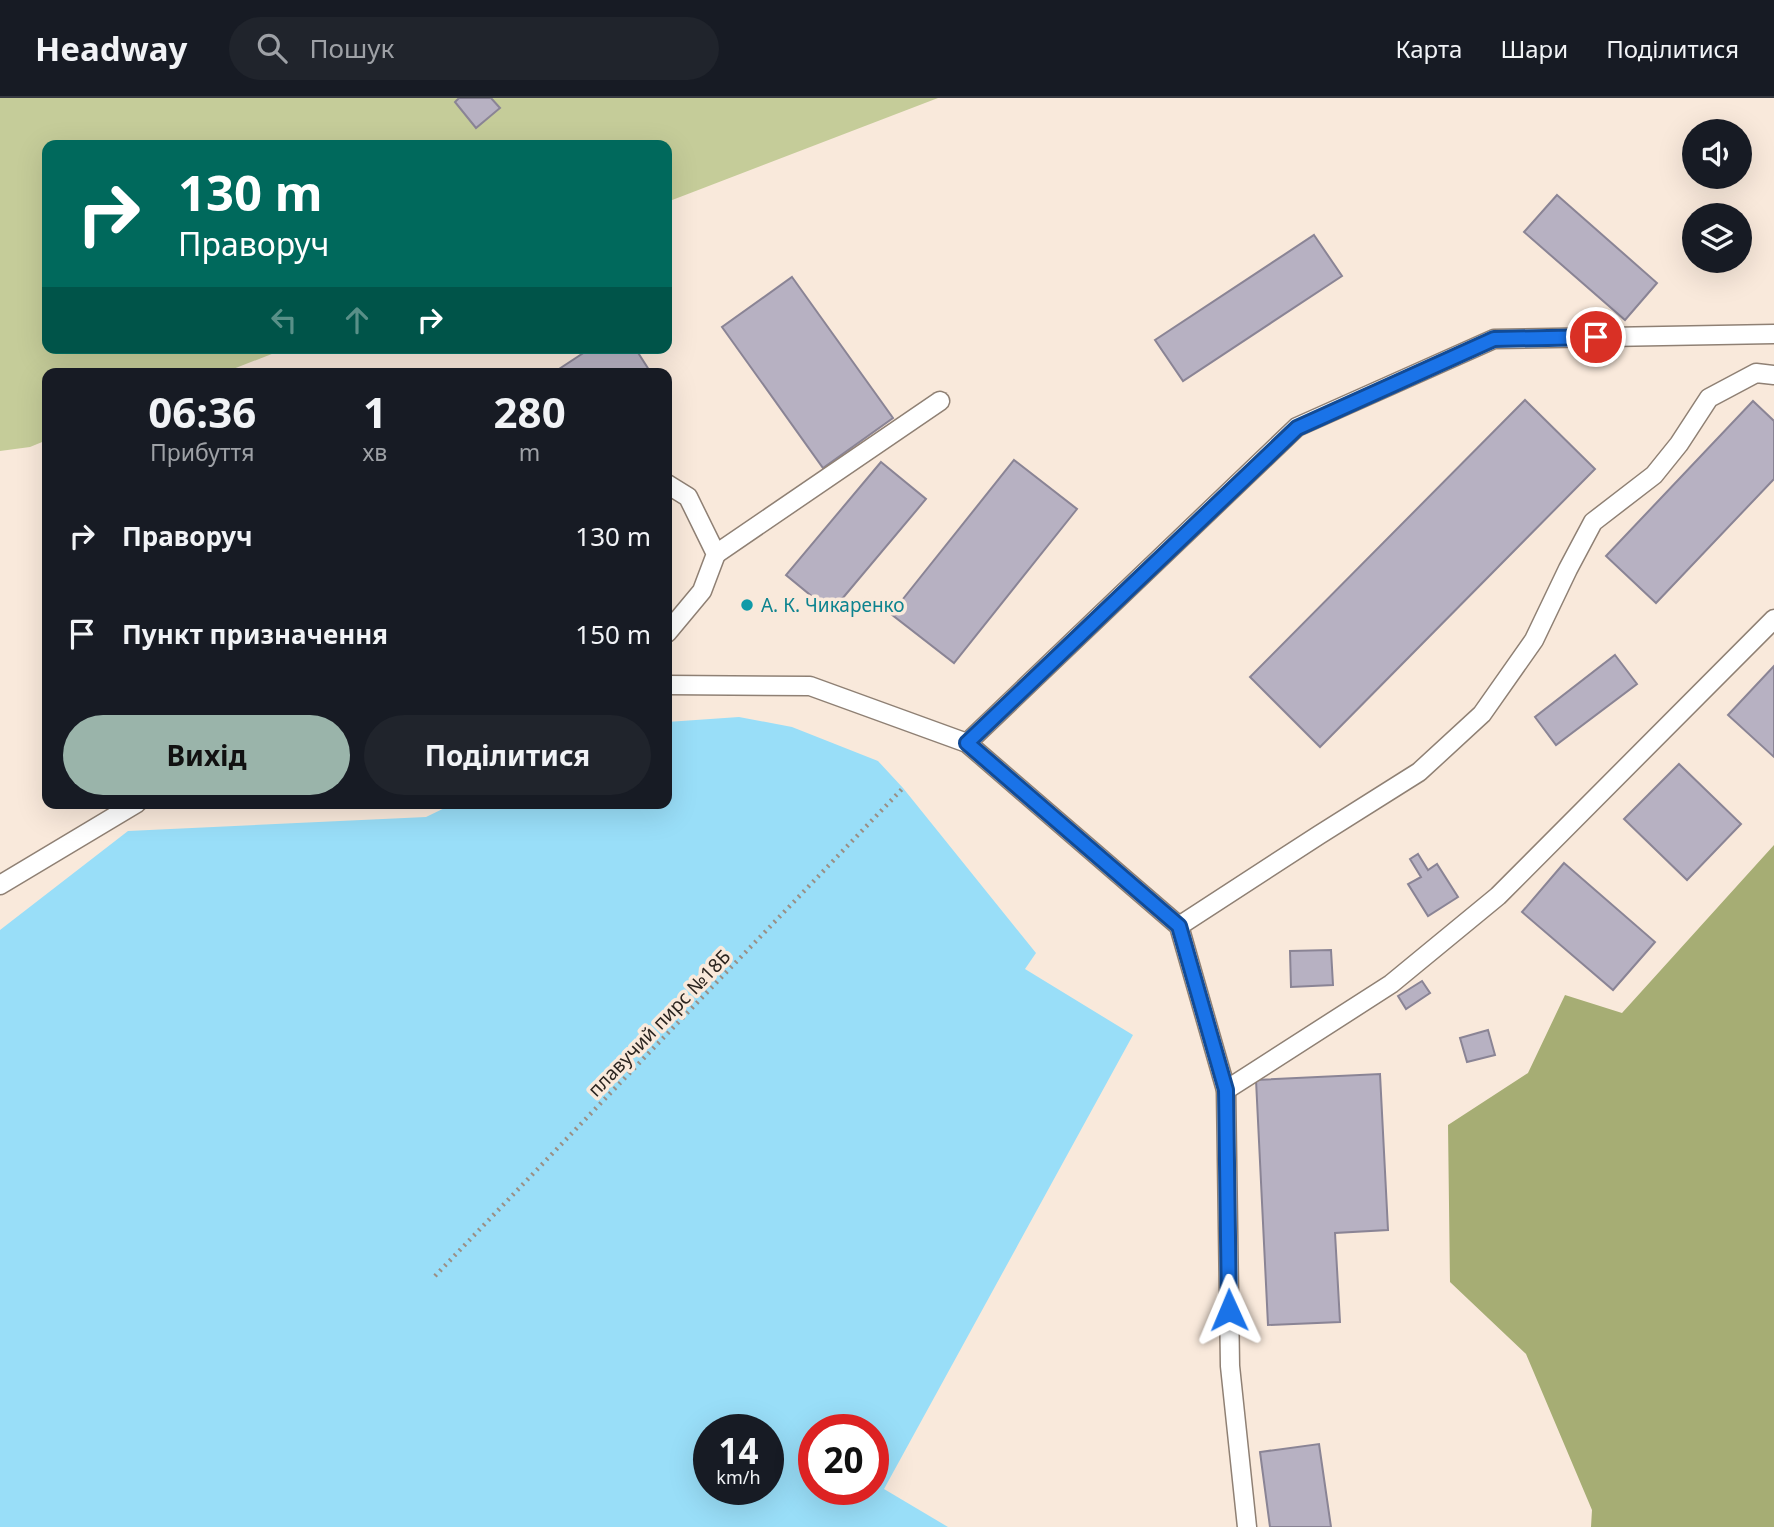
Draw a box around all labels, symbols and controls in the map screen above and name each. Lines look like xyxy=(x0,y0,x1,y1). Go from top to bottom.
search box xyxy=(229,17,719,80)
text: Headway xyxy=(35,26,187,71)
icon: search xyxy=(253,29,291,67)
text: Пошук xyxy=(309,30,394,66)
text: Карта xyxy=(1395,32,1462,65)
text: Шари xyxy=(1500,32,1568,65)
text: Поділитися xyxy=(1606,32,1739,65)
map controls xyxy=(1682,119,1752,273)
button: sound xyxy=(1682,119,1752,189)
text: 130 m xyxy=(178,159,323,225)
icon: right xyxy=(63,168,154,259)
button: layers xyxy=(1682,203,1752,273)
text: Праворуч xyxy=(178,222,329,265)
icon: left xyxy=(265,301,303,339)
icon: ahead xyxy=(338,301,376,339)
icon: right xyxy=(411,301,449,339)
pin xyxy=(1566,307,1626,367)
icon: arrive xyxy=(1577,318,1615,356)
text: 06:36 xyxy=(148,383,256,440)
text: 1 xyxy=(363,383,387,440)
text: 280 xyxy=(494,383,566,440)
text: Прибуття xyxy=(150,436,255,468)
text: хв xyxy=(363,436,387,468)
text: m xyxy=(519,436,540,468)
icon: right xyxy=(63,517,101,555)
text: Праворуч xyxy=(122,518,253,554)
text: 130 m xyxy=(575,518,651,554)
place label: А. К. Чикаренко xyxy=(761,592,905,618)
marker: А. К. Чикаренко xyxy=(739,597,755,613)
icon: arrive xyxy=(63,615,101,653)
text: Пункт призначення xyxy=(122,616,388,652)
text: 150 m xyxy=(575,616,651,652)
button: Вихід xyxy=(63,715,350,795)
button: Поділитися xyxy=(364,715,651,795)
street label: плавучий пирс №18Б xyxy=(582,944,736,1102)
position arrow xyxy=(1192,1273,1266,1347)
speed limit sign: 20 xyxy=(798,1414,889,1505)
text: 14 xyxy=(718,1427,759,1474)
text: km/h xyxy=(716,1465,761,1489)

